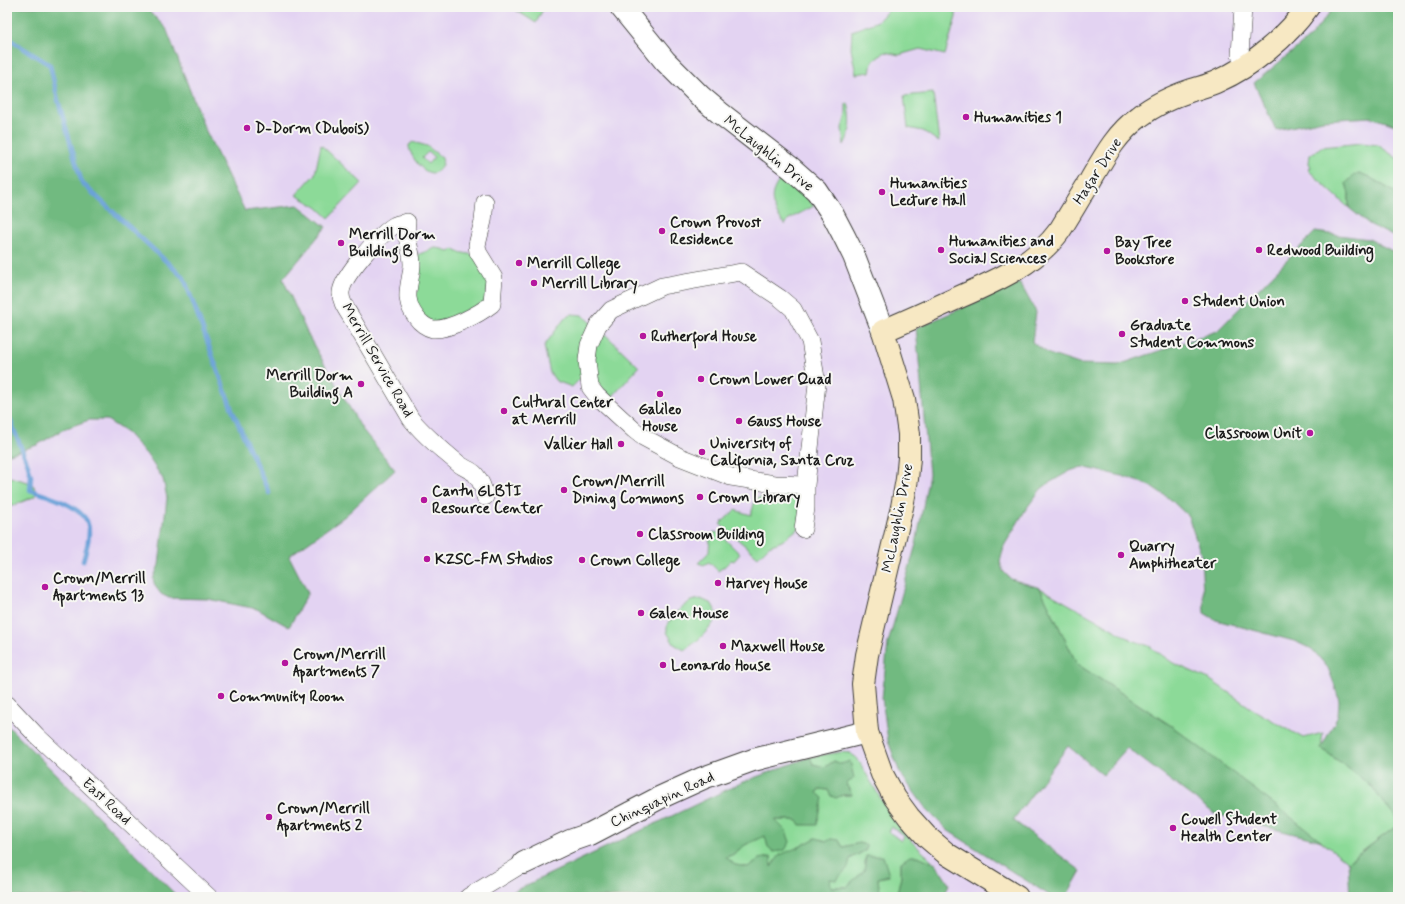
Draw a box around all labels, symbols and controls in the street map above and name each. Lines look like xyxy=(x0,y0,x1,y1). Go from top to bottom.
place label: Humanities 1 xyxy=(974,108,1062,128)
street label: McLaughlin Drive xyxy=(719,111,818,197)
marker: Humanities 1 xyxy=(961,112,971,122)
place label: D-Dorm (Dubois) xyxy=(255,119,369,139)
marker: D-Dorm (Dubois) xyxy=(242,123,252,133)
street label: Hagar Drive xyxy=(1069,134,1128,209)
place label: Humanities Lecture Hall xyxy=(890,174,968,211)
marker: Humanities Lecture Hall xyxy=(877,187,887,197)
place label: Crown Provost Residence xyxy=(670,213,762,250)
place label: Merrill Dorm Building B xyxy=(349,225,436,264)
marker: Crown Provost Residence xyxy=(657,226,667,236)
place label: Humanities and Social Sciences xyxy=(949,232,1054,269)
place label: Bay Tree Bookstore xyxy=(1115,233,1175,270)
marker: Merrill Dorm Building B xyxy=(336,238,346,248)
place label: Redwood Building xyxy=(1267,241,1374,263)
marker: Humanities and Social Sciences xyxy=(936,245,946,255)
marker: Redwood Building xyxy=(1254,245,1264,255)
marker: Bay Tree Bookstore xyxy=(1102,246,1112,256)
place label: Merrill College xyxy=(527,254,621,276)
marker: Merrill College xyxy=(514,258,524,268)
place label: Merrill Library xyxy=(542,274,638,294)
marker: Merrill Library xyxy=(529,278,539,288)
place label: Student Union xyxy=(1193,292,1285,312)
marker: Student Union xyxy=(1180,296,1190,306)
street label: Merrill Service Road xyxy=(336,300,418,421)
place label: Graduate Student Commons xyxy=(1130,316,1254,353)
place label: Rutherford House xyxy=(651,327,757,349)
marker: Graduate Student Commons xyxy=(1117,329,1127,339)
marker: Rutherford House xyxy=(638,331,648,341)
place label: Merrill Dorm Building A xyxy=(266,366,353,405)
place label: Crown Lower Quad xyxy=(709,370,831,390)
marker: Crown Lower Quad xyxy=(696,374,706,384)
marker: Merrill Dorm Building A xyxy=(356,379,366,389)
marker: Galileo House xyxy=(655,389,665,399)
place label: Cultural Center at Merrill xyxy=(512,393,614,430)
place label: Galileo House xyxy=(639,400,681,437)
marker: Cultural Center at Merrill xyxy=(499,406,509,416)
place label: Gauss House xyxy=(747,412,822,432)
marker: Gauss House xyxy=(734,416,744,426)
place label: Classroom Unit xyxy=(1205,424,1302,444)
marker: Classroom Unit xyxy=(1305,428,1315,438)
place label: University of California, Santa Cruz xyxy=(710,434,854,473)
place label: Vallier Hall xyxy=(544,435,613,455)
marker: Vallier Hall xyxy=(616,439,626,449)
marker: University of California, Santa Cruz xyxy=(697,447,707,457)
street label: McLaughlin Drive xyxy=(878,462,918,574)
place label: Crown/Merrill Dining Commons xyxy=(572,472,684,510)
place label: Cantu GLBTI Resource Center xyxy=(432,482,543,519)
marker: Crown/Merrill Dining Commons xyxy=(559,485,569,495)
place label: Crown Library xyxy=(708,488,800,508)
marker: Crown Library xyxy=(695,492,705,502)
marker: Cantu GLBTI Resource Center xyxy=(419,495,429,505)
place label: Classroom Building xyxy=(648,525,764,547)
marker: Classroom Building xyxy=(635,529,645,539)
place label: Quarry Amphitheater xyxy=(1129,537,1217,574)
place label: KZSC-FM Studios xyxy=(435,550,553,570)
marker: Quarry Amphitheater xyxy=(1116,550,1126,560)
place label: Crown College xyxy=(590,551,680,573)
marker: KZSC-FM Studios xyxy=(422,554,432,564)
marker: Crown College xyxy=(577,555,587,565)
place label: Crown/Merrill Apartments 13 xyxy=(53,569,146,607)
place label: Harvey House xyxy=(726,574,808,594)
marker: Harvey House xyxy=(713,578,723,588)
marker: Crown/Merrill Apartments 13 xyxy=(40,582,50,592)
place label: Galen House xyxy=(649,604,729,624)
marker: Galen House xyxy=(636,608,646,618)
place label: Maxwell House xyxy=(731,637,825,657)
marker: Maxwell House xyxy=(718,641,728,651)
place label: Crown/Merrill Apartments 7 xyxy=(293,645,386,683)
place label: Leonardo House xyxy=(671,656,772,676)
marker: Crown/Merrill Apartments 7 xyxy=(280,658,290,668)
marker: Leonardo House xyxy=(658,660,668,670)
place label: Community Room xyxy=(229,687,345,707)
marker: Community Room xyxy=(216,691,226,701)
street label: Chinquapin Road xyxy=(607,767,718,833)
street label: East Road xyxy=(77,774,135,830)
place label: Crown/Merrill Apartments 2 xyxy=(277,799,370,837)
place label: Cowell Student Health Center xyxy=(1181,810,1277,847)
marker: Crown/Merrill Apartments 2 xyxy=(264,812,274,822)
marker: Cowell Student Health Center xyxy=(1168,823,1178,833)

